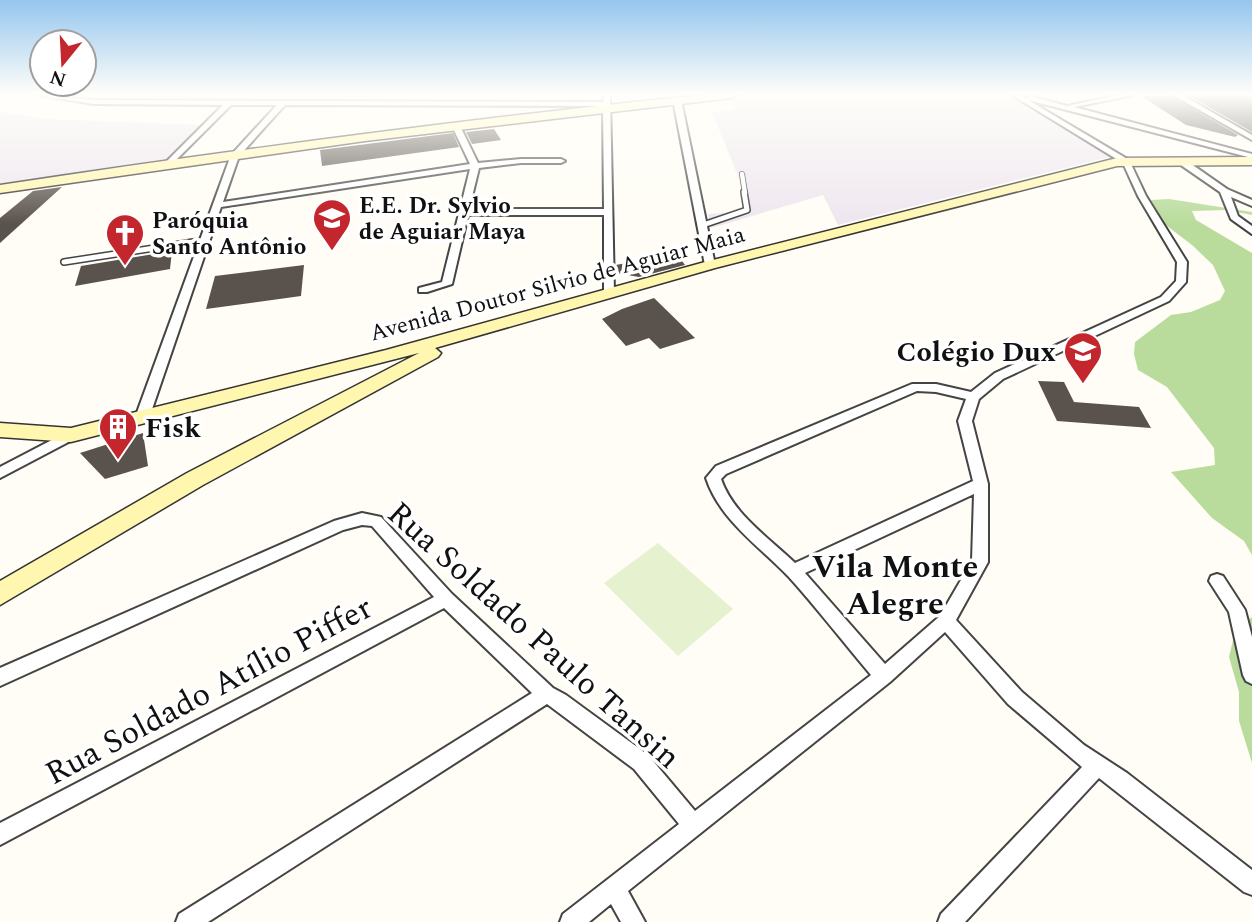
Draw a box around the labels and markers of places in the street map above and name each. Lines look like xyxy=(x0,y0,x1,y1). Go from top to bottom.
place label: E.E. Dr. Sylvio de Aguiar Maya xyxy=(359,189,526,250)
school or university icon: E.E. Dr. Sylvio de Aguiar Maya xyxy=(311,197,353,252)
place label: Paróquia Santo Antônio xyxy=(152,204,306,265)
church icon: Paróquia Santo Antônio xyxy=(104,212,146,267)
school or university icon: Colégio Dux xyxy=(1062,330,1104,385)
place label: Colégio Dux xyxy=(897,331,1056,374)
building icon: Fisk xyxy=(97,406,139,461)
place label: Fisk xyxy=(145,407,201,450)

